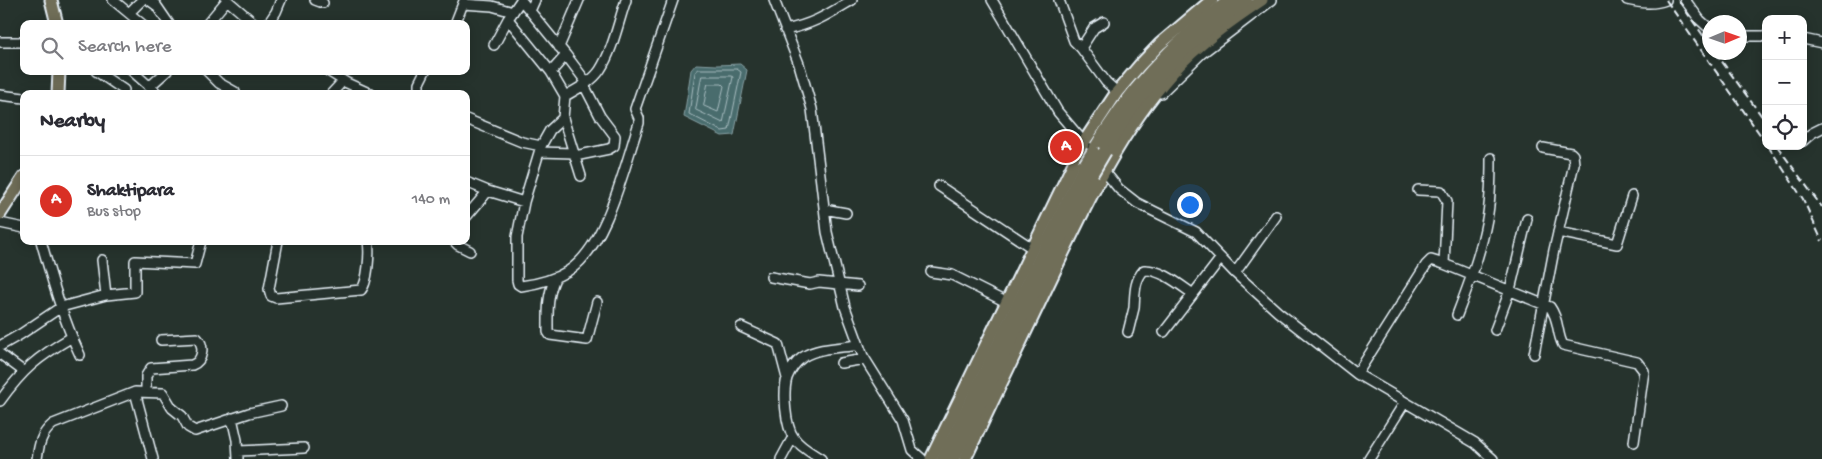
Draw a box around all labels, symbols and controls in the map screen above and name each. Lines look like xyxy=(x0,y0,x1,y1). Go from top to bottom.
north arrow xyxy=(1702,15,1747,60)
map controls xyxy=(1762,15,1807,150)
button: + xyxy=(1762,15,1807,60)
search box xyxy=(20,20,470,75)
icon: search xyxy=(38,34,66,62)
text: Search here xyxy=(78,36,172,59)
button: − xyxy=(1762,60,1807,105)
button: locate xyxy=(1762,105,1807,150)
text: Nearby xyxy=(40,110,105,135)
pin: A xyxy=(1050,128,1082,166)
text: Shaktipara xyxy=(87,180,174,203)
text: A xyxy=(51,191,61,210)
text: 140 m xyxy=(412,191,450,210)
your location xyxy=(1177,192,1203,218)
text: Bus stop xyxy=(87,203,141,222)

